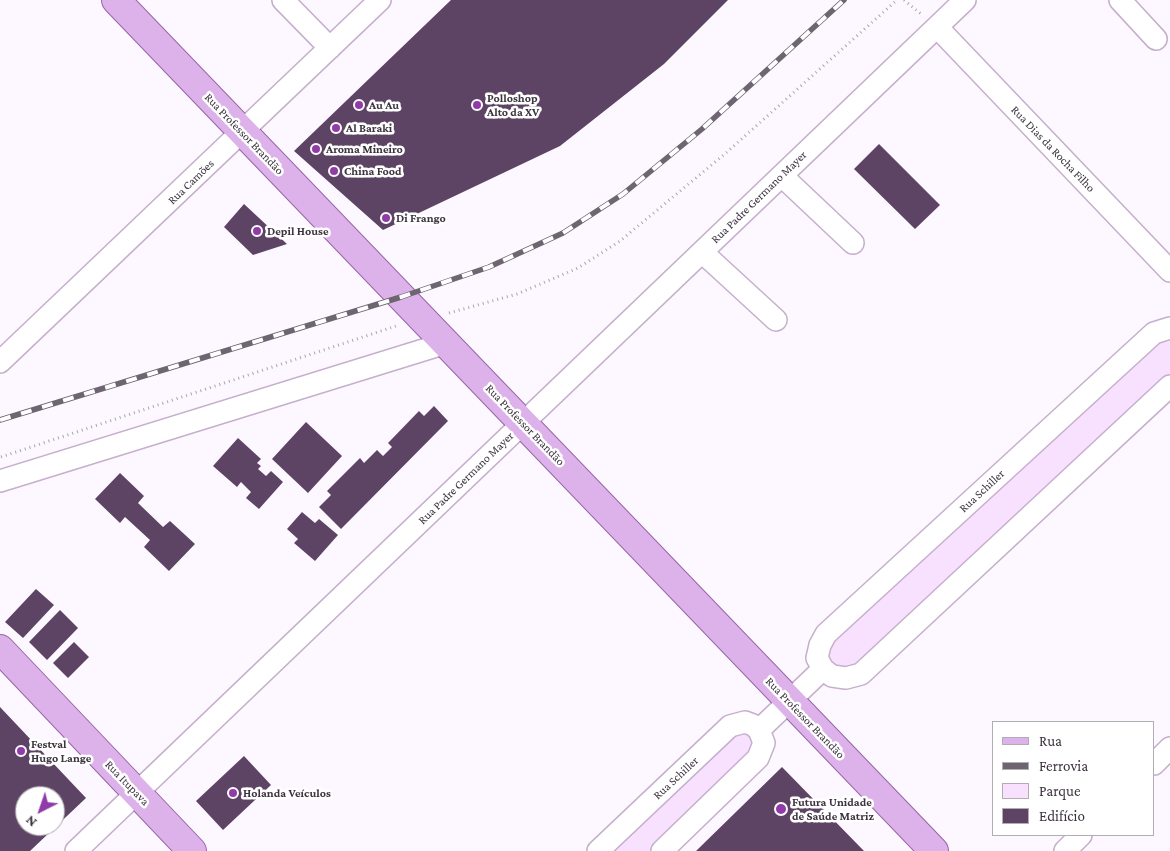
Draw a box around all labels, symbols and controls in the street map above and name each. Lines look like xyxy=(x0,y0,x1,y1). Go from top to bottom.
street label: Rua Professor Brandão xyxy=(201,90,287,178)
place label: Polloshop Alto da XV xyxy=(487,91,539,119)
place label: Au Au xyxy=(369,98,399,112)
marker: Au Au xyxy=(353,99,365,111)
marker: Polloshop Alto da XV xyxy=(471,99,483,111)
street label: Rua Dias da Rocha Filho xyxy=(1008,103,1098,195)
place label: Al Baraki xyxy=(346,121,392,135)
marker: Al Baraki xyxy=(330,122,342,134)
place label: Aroma Mineiro xyxy=(326,142,403,156)
marker: Aroma Mineiro xyxy=(310,143,322,155)
street label: Rua Padre Germano Mayer xyxy=(708,148,810,246)
street label: Rua Camões xyxy=(165,156,217,208)
place label: China Food xyxy=(344,164,402,178)
marker: China Food xyxy=(328,165,340,177)
place label: Di Frango xyxy=(396,211,446,225)
marker: Di Frango xyxy=(380,212,392,224)
place label: Depil House xyxy=(267,224,328,238)
marker: Depil House xyxy=(251,225,263,237)
street label: Rua Professor Brandão xyxy=(482,381,568,469)
street label: Rua Padre Germano Mayer xyxy=(415,429,517,527)
street label: Rua Schiller xyxy=(956,466,1008,516)
street label: Rua Professor Brandão xyxy=(762,674,848,762)
legend xyxy=(992,721,1155,836)
text: Rua xyxy=(1039,733,1062,749)
place label: Festval Hugo Lange xyxy=(31,737,91,765)
marker: Festval Hugo Lange xyxy=(15,745,27,757)
street label: Rua Schiller xyxy=(650,753,702,803)
street label: Rua Itupava xyxy=(102,757,152,809)
text: Ferrovia xyxy=(1039,758,1088,774)
text: Parque xyxy=(1039,783,1080,799)
north arrow xyxy=(15,786,65,836)
place label: Holanda Veículos xyxy=(243,786,331,800)
marker: Holanda Veículos xyxy=(227,787,239,799)
place label: Futura Unidade de Saúde Matriz xyxy=(792,795,874,823)
marker: Futura Unidade de Saúde Matriz xyxy=(774,802,788,816)
text: Edifício xyxy=(1039,808,1085,824)
text: N xyxy=(22,812,40,831)

